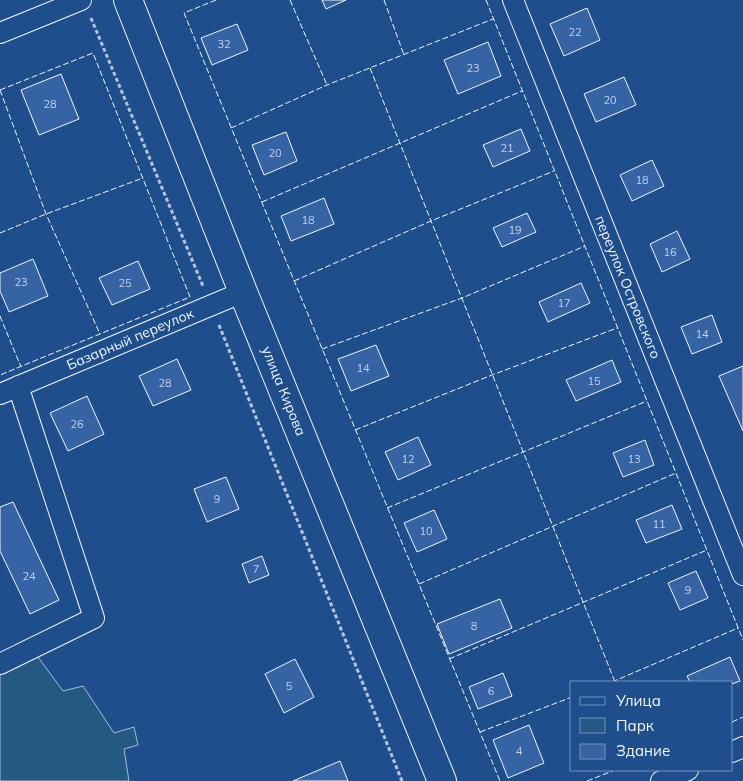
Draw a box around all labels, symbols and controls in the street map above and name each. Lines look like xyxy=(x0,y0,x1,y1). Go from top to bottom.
house number: 22 xyxy=(568,25,582,39)
house number: 32 xyxy=(217,37,231,51)
house number: 23 xyxy=(466,61,480,75)
house number: 20 xyxy=(603,93,617,107)
house number: 28 xyxy=(43,97,57,111)
house number: 21 xyxy=(500,141,514,155)
house number: 20 xyxy=(268,146,282,160)
house number: 18 xyxy=(635,173,649,187)
house number: 18 xyxy=(301,213,315,227)
street label: переулок Островского xyxy=(591,213,665,361)
house number: 19 xyxy=(508,223,522,237)
house number: 16 xyxy=(663,245,677,259)
house number: 23 xyxy=(14,275,28,289)
house number: 25 xyxy=(118,276,132,290)
house number: 17 xyxy=(557,296,571,310)
street label: Базарный переулок xyxy=(64,304,197,374)
house number: 14 xyxy=(695,327,709,341)
street label: улица Кирова xyxy=(258,344,310,438)
house number: 14 xyxy=(356,361,370,375)
house number: 15 xyxy=(587,374,601,388)
house number: 28 xyxy=(158,376,172,390)
house number: 26 xyxy=(70,417,84,431)
house number: 12 xyxy=(401,452,415,466)
house number: 13 xyxy=(627,452,641,466)
house number: 9 xyxy=(214,492,220,506)
house number: 11 xyxy=(652,517,666,531)
house number: 10 xyxy=(419,524,433,538)
house number: 7 xyxy=(253,562,259,576)
house number: 24 xyxy=(22,569,36,583)
house number: 9 xyxy=(685,583,691,597)
house number: 8 xyxy=(471,619,478,633)
house number: 5 xyxy=(286,679,293,693)
legend xyxy=(570,681,733,771)
house number: 6 xyxy=(488,684,495,698)
text: Улица xyxy=(615,691,661,710)
text: Парк xyxy=(616,716,655,735)
text: Здание xyxy=(616,741,670,760)
house number: 4 xyxy=(516,744,523,758)

